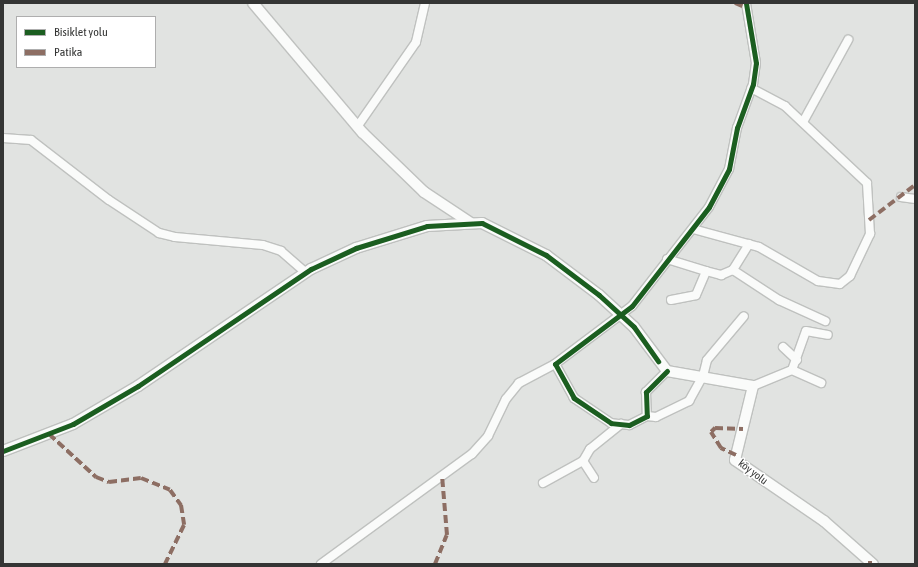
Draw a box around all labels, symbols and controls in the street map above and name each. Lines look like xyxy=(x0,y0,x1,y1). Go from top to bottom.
legend xyxy=(16,16,156,68)
text: Bisiklet yolu xyxy=(54,25,108,39)
text: Patika xyxy=(54,45,82,59)
street label: köy yolu xyxy=(736,457,770,487)

